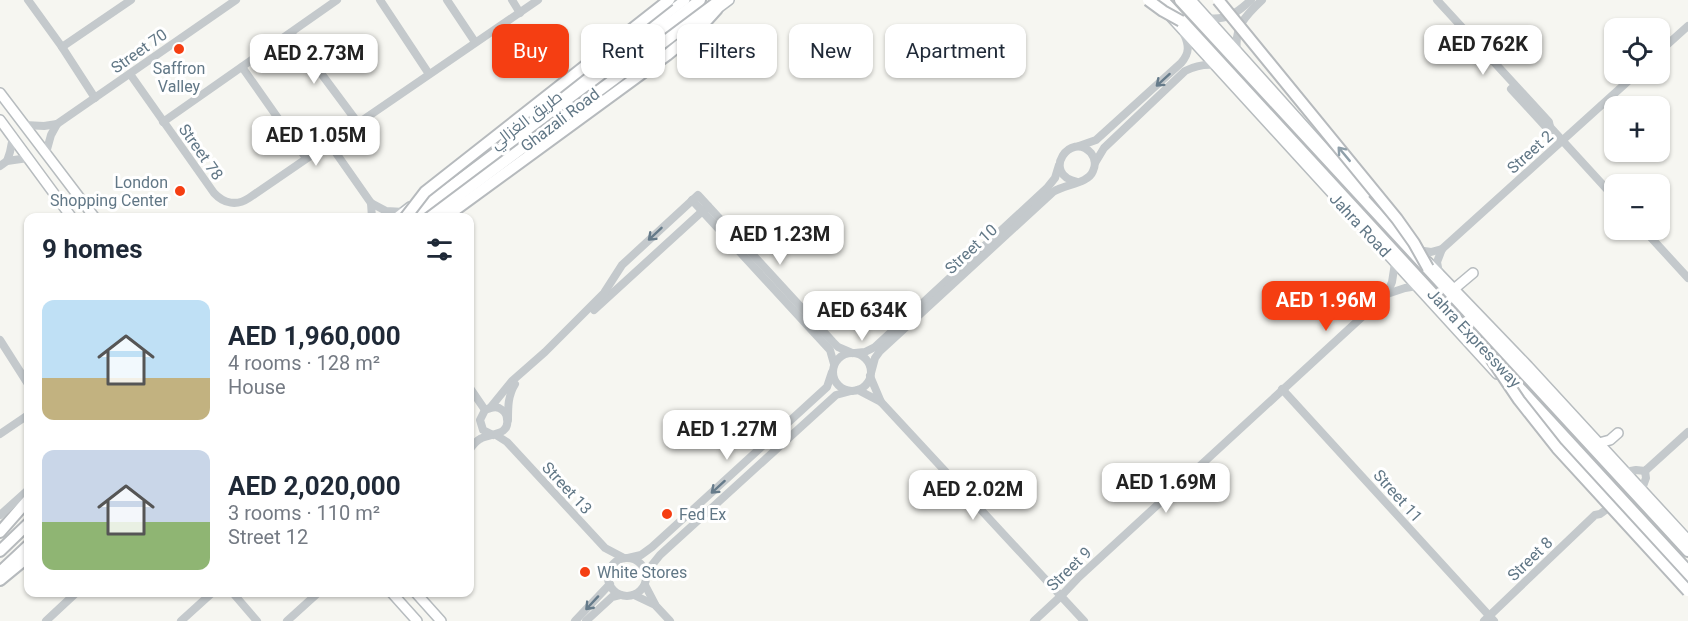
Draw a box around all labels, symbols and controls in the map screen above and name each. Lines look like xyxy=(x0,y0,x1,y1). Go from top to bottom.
map controls xyxy=(1604,18,1670,240)
button: locate xyxy=(1604,18,1670,84)
chip: Buy xyxy=(492,24,569,78)
chip: Rent xyxy=(581,24,665,78)
chip: Filters xyxy=(677,24,777,78)
chip: New xyxy=(789,24,873,78)
chip: Apartment xyxy=(885,24,1026,78)
street label: Street 70 xyxy=(107,25,171,77)
pin: AED 762K xyxy=(1421,25,1545,76)
text: AED 762K xyxy=(1438,32,1528,56)
pin: AED 2.73M xyxy=(245,34,383,85)
text: AED 2.73M xyxy=(264,41,364,65)
marker: Saffron Valley xyxy=(172,42,186,56)
place label: Saffron Valley xyxy=(153,59,205,96)
one-way arrow xyxy=(1155,73,1170,87)
street label: Ghazali Road xyxy=(517,84,603,156)
street label: طريق الغزالي xyxy=(486,87,568,156)
button: + xyxy=(1604,96,1670,162)
pin: AED 1.05M xyxy=(247,116,385,167)
street label: Street 78 xyxy=(175,120,227,184)
text: AED 1.05M xyxy=(266,123,366,147)
street label: Street 2 xyxy=(1503,126,1557,178)
one-way arrow xyxy=(1337,146,1350,162)
place label: London Shopping Center xyxy=(50,173,169,210)
button: − xyxy=(1604,174,1670,240)
marker: London Shopping Center xyxy=(173,184,187,198)
street label: Jahra Road xyxy=(1325,189,1395,261)
pin: AED 1.23M xyxy=(711,215,849,266)
street label: Street 10 xyxy=(941,220,1001,278)
text: AED 1.23M xyxy=(730,222,830,246)
one-way arrow xyxy=(648,227,663,241)
icon: filters xyxy=(423,233,456,266)
text: 9 homes xyxy=(42,234,143,264)
pin: AED 1.96M xyxy=(1257,281,1395,332)
street label: Jahra Expressway xyxy=(1423,284,1525,392)
text: AED 1.96M xyxy=(1276,288,1376,312)
pin: AED 634K xyxy=(800,291,924,342)
text: AED 634K xyxy=(817,298,907,322)
text: AED 1,960,000 xyxy=(228,321,401,351)
icon: home xyxy=(90,324,162,396)
text: 4 rooms · 128 m² xyxy=(228,351,380,375)
text: House xyxy=(228,375,286,399)
pin: AED 1.27M xyxy=(658,410,796,461)
text: AED 1.27M xyxy=(677,417,777,441)
street label: Street 13 xyxy=(538,458,596,518)
pin: AED 1.69M xyxy=(1097,463,1235,514)
street label: Street 11 xyxy=(1369,466,1427,526)
pin: AED 2.02M xyxy=(904,470,1042,521)
text: AED 1.69M xyxy=(1116,470,1216,494)
text: AED 2,020,000 xyxy=(228,471,401,501)
icon: home xyxy=(90,474,162,546)
text: AED 2.02M xyxy=(923,477,1023,501)
one-way arrow xyxy=(711,479,726,494)
text: 3 rooms · 110 m² xyxy=(228,501,380,525)
place label: Fed Ex xyxy=(679,505,726,524)
marker: Fed Ex xyxy=(660,507,674,521)
text: Street 12 xyxy=(228,525,308,549)
street label: Street 8 xyxy=(1504,533,1556,585)
street label: Street 9 xyxy=(1043,543,1095,595)
place label: White Stores xyxy=(597,563,687,582)
marker: White Stores xyxy=(578,565,592,579)
one-way arrow xyxy=(585,595,599,610)

